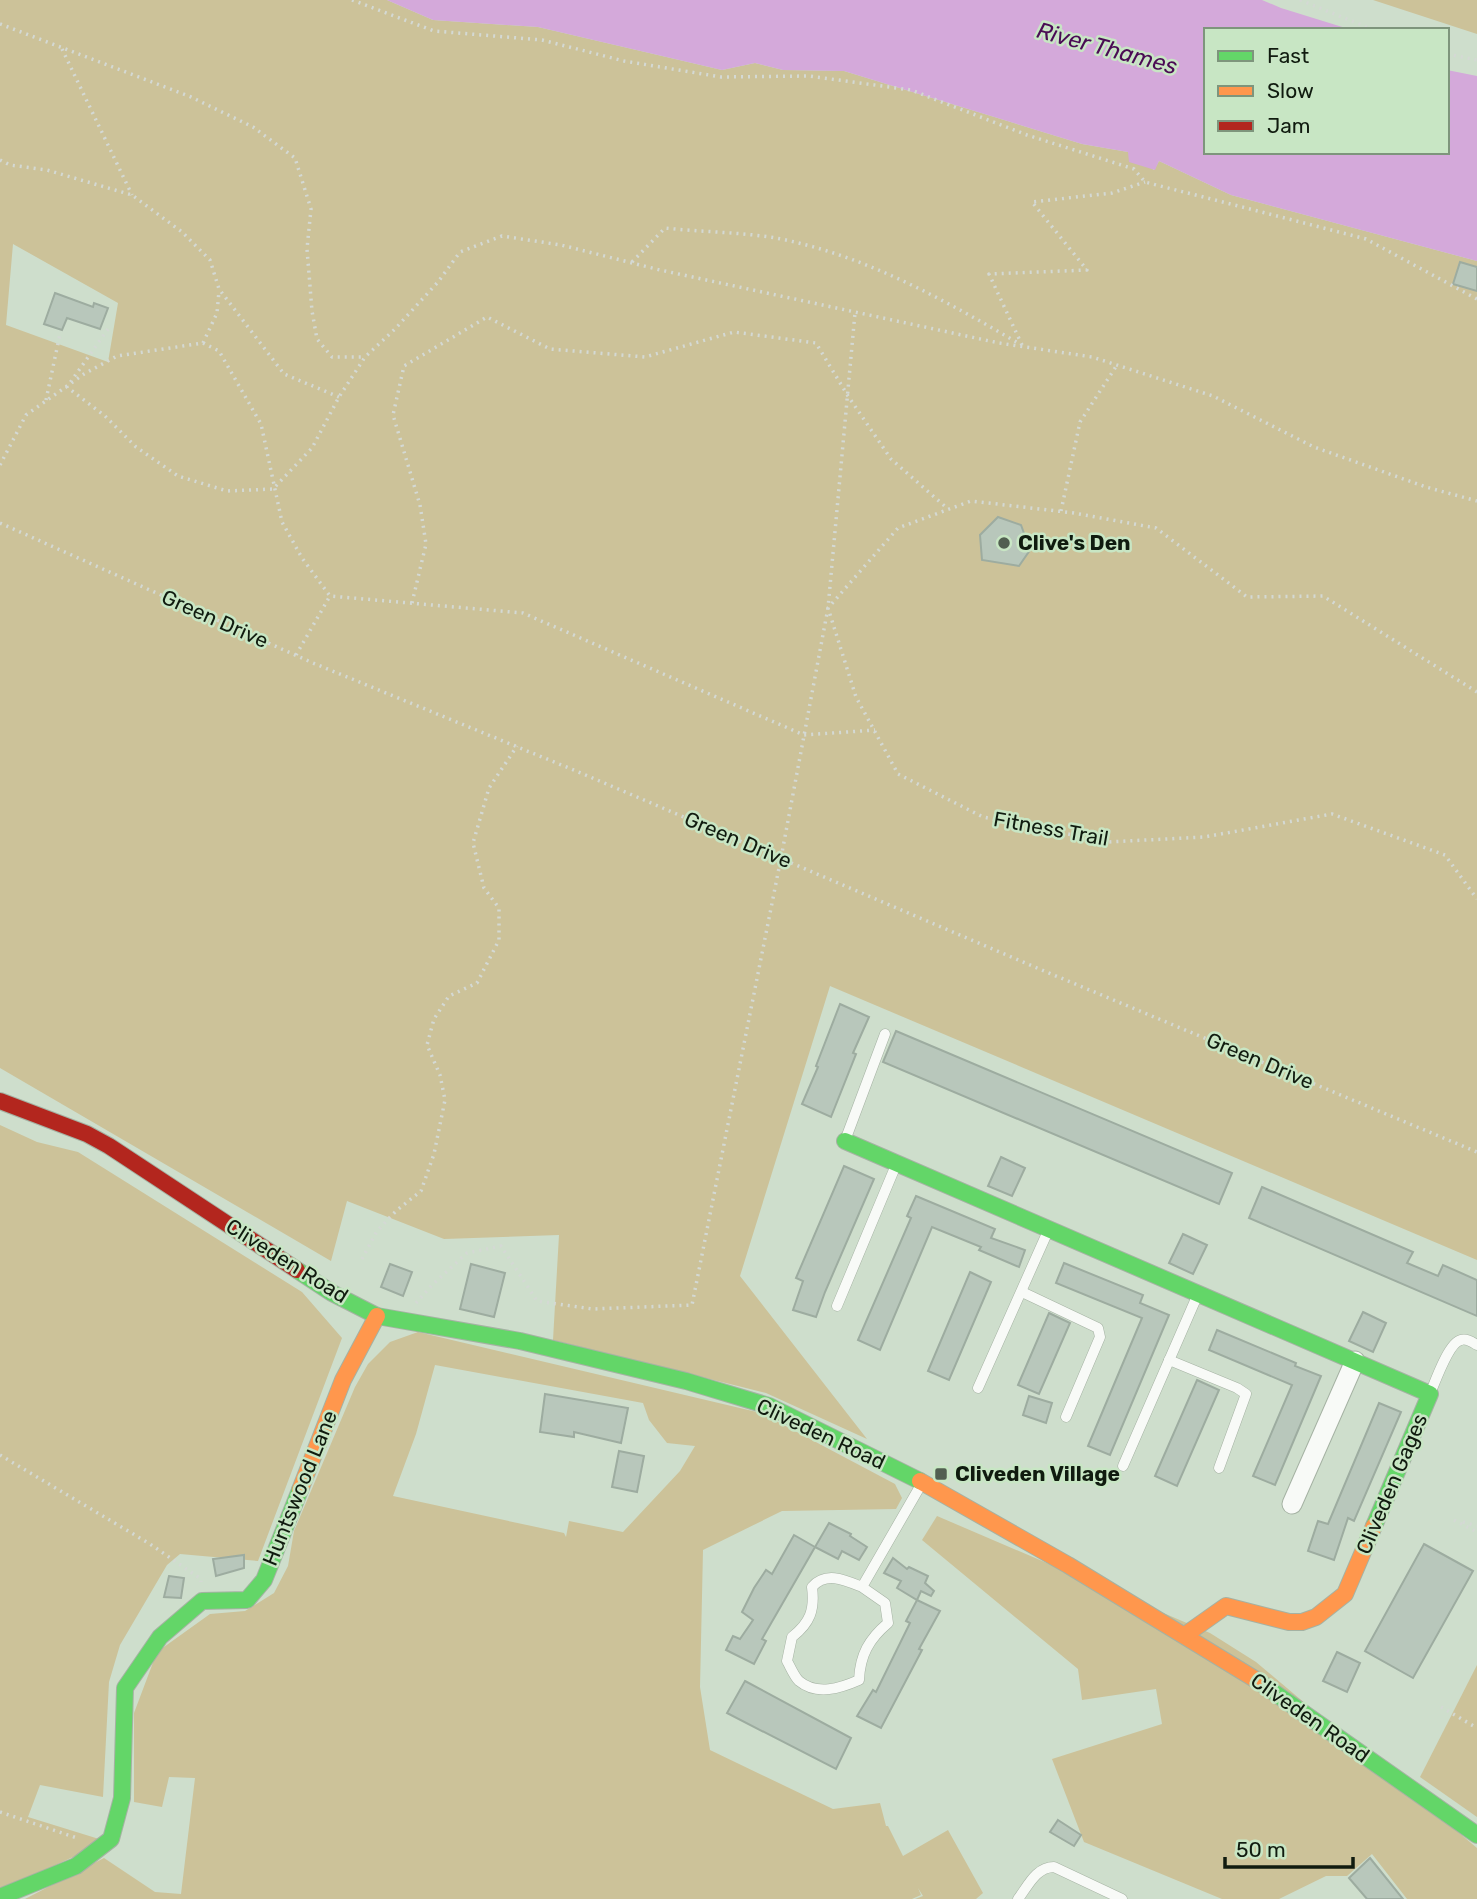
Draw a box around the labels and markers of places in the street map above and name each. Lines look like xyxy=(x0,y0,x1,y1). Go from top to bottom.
place label: Clive's Den xyxy=(1018,530,1131,555)
marker: Clive's Den xyxy=(996,535,1012,551)
place label: Cliveden Village xyxy=(955,1461,1120,1486)
marker: Cliveden Village xyxy=(933,1466,949,1482)

